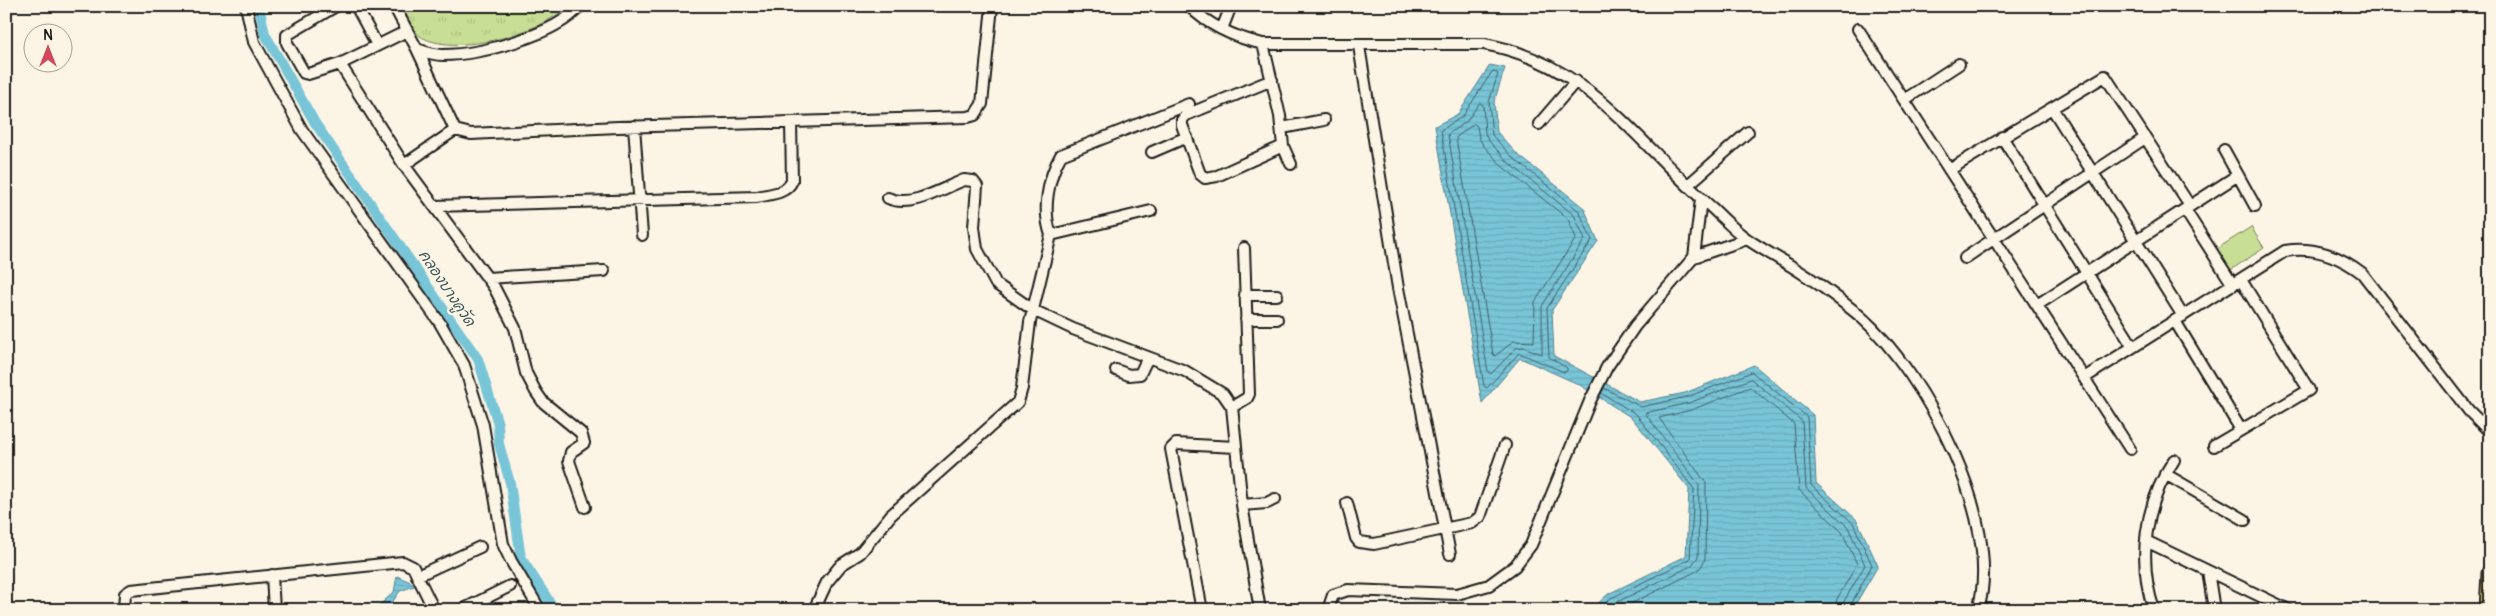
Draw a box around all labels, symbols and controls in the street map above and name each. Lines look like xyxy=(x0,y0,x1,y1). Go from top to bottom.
north arrow xyxy=(22,22,72,72)
text: N xyxy=(43,27,53,44)
water label: คลองบางคูวัด xyxy=(413,247,479,331)

